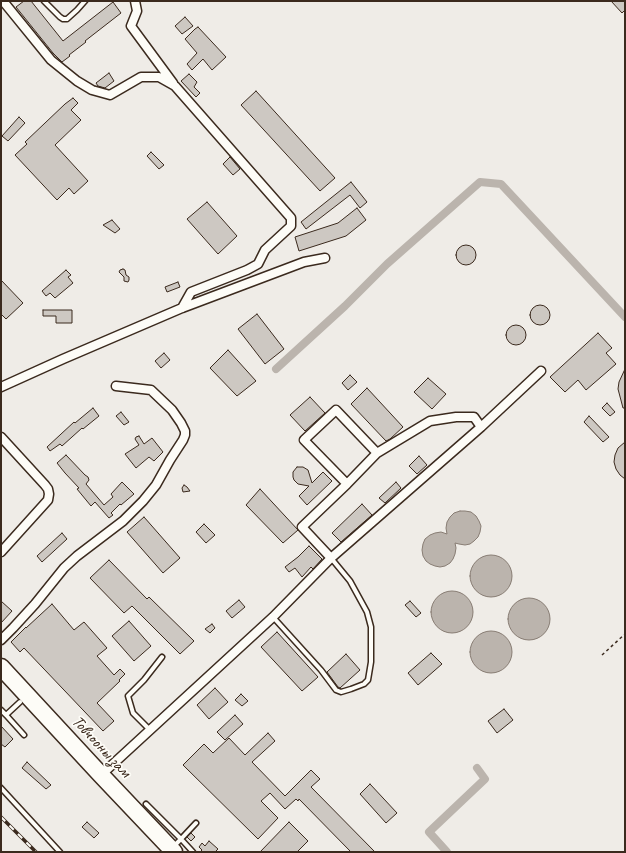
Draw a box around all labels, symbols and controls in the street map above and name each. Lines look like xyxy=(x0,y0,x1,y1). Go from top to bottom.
street label: Товчооны зам xyxy=(67,712,135,782)

